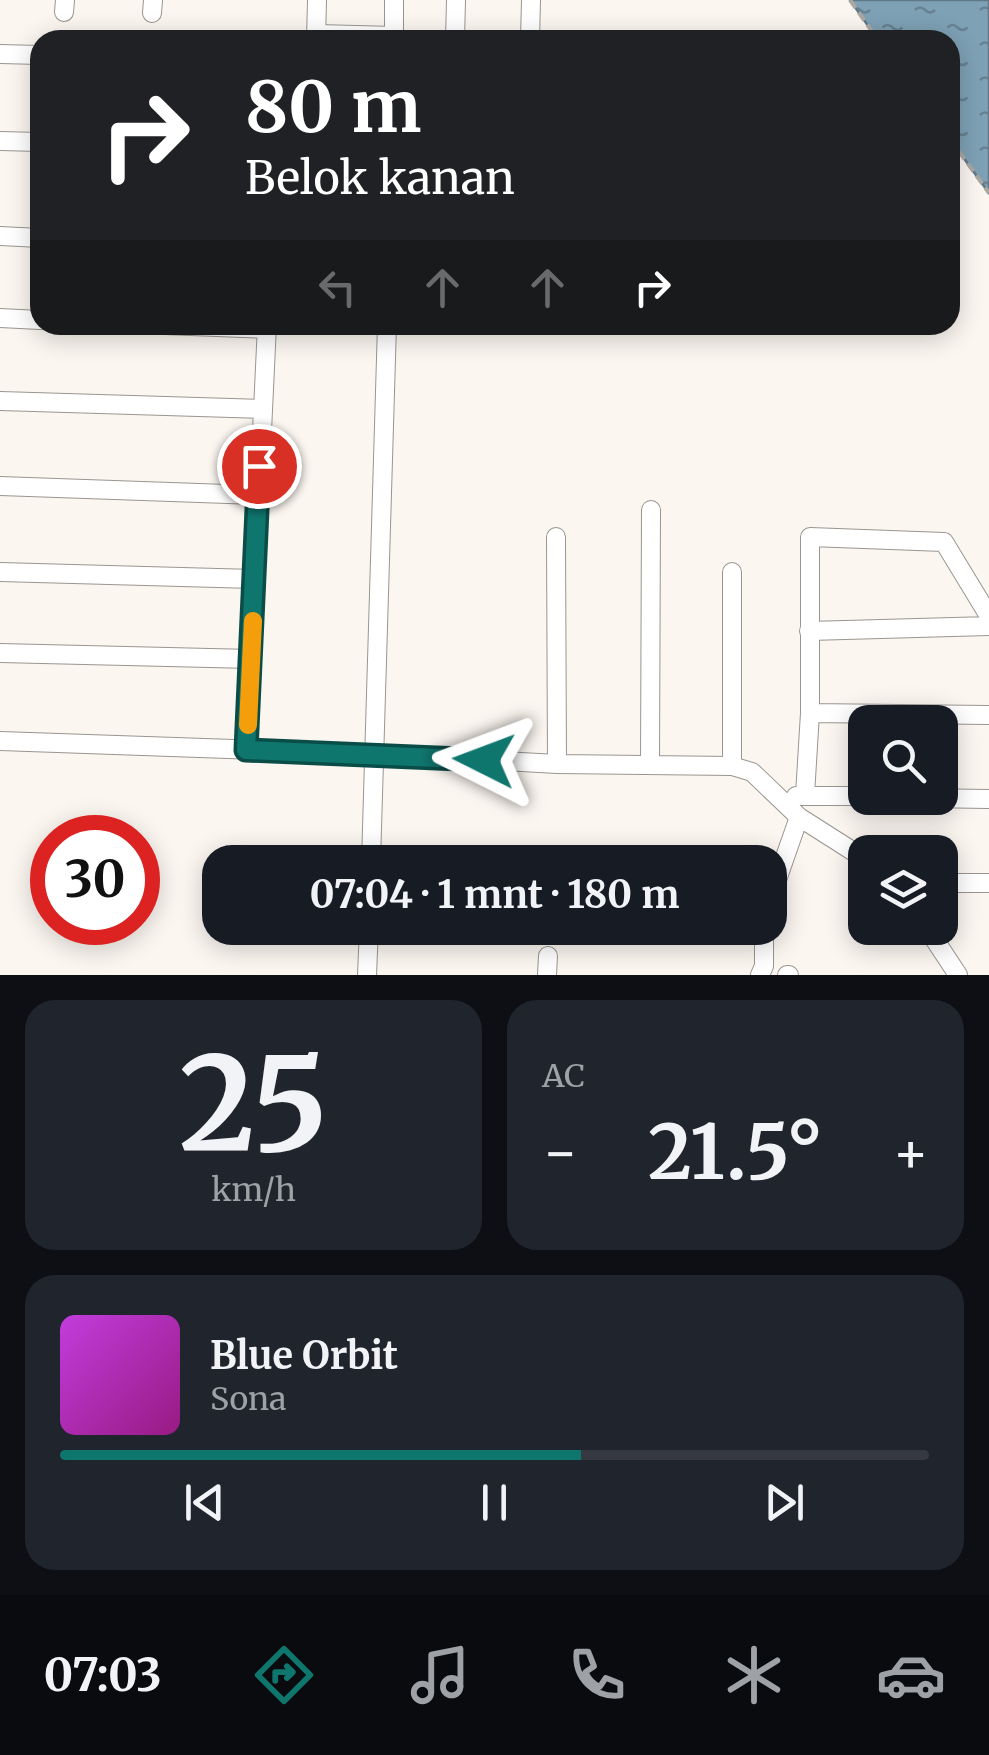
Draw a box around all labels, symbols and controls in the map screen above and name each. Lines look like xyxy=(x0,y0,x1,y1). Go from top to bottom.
text: 80 m xyxy=(245,63,421,151)
icon: right xyxy=(80,70,210,200)
text: Belok kanan xyxy=(245,150,515,206)
icon: left xyxy=(310,260,365,315)
icon: ahead xyxy=(415,260,470,315)
icon: ahead xyxy=(520,260,575,315)
icon: right xyxy=(625,260,680,315)
pin xyxy=(217,424,302,509)
icon: arrive xyxy=(232,439,287,494)
map controls xyxy=(848,705,958,945)
button: search xyxy=(848,705,958,815)
position arrow xyxy=(432,708,536,812)
speed limit sign: 30 xyxy=(30,815,160,945)
button: layers xyxy=(848,835,958,945)
text: 07:04 · 1 mnt · 180 m xyxy=(310,871,679,918)
text: 25 xyxy=(179,1023,328,1186)
text: AC xyxy=(542,1056,585,1096)
text: 21.5° xyxy=(648,1105,823,1199)
text: − xyxy=(542,1118,579,1187)
text: + xyxy=(892,1118,929,1187)
text: km/h xyxy=(211,1170,296,1210)
text: Blue Orbit xyxy=(210,1332,398,1379)
text: Sona xyxy=(210,1379,286,1419)
icon: previous xyxy=(177,1475,232,1530)
icon: pause xyxy=(467,1475,522,1530)
icon: next xyxy=(757,1475,812,1530)
icon: directions xyxy=(249,1640,319,1710)
icon: music xyxy=(405,1640,475,1710)
icon: phone xyxy=(562,1640,632,1710)
icon: climate xyxy=(719,1640,789,1710)
icon: car xyxy=(876,1640,946,1710)
text: 07:03 xyxy=(43,1647,162,1703)

